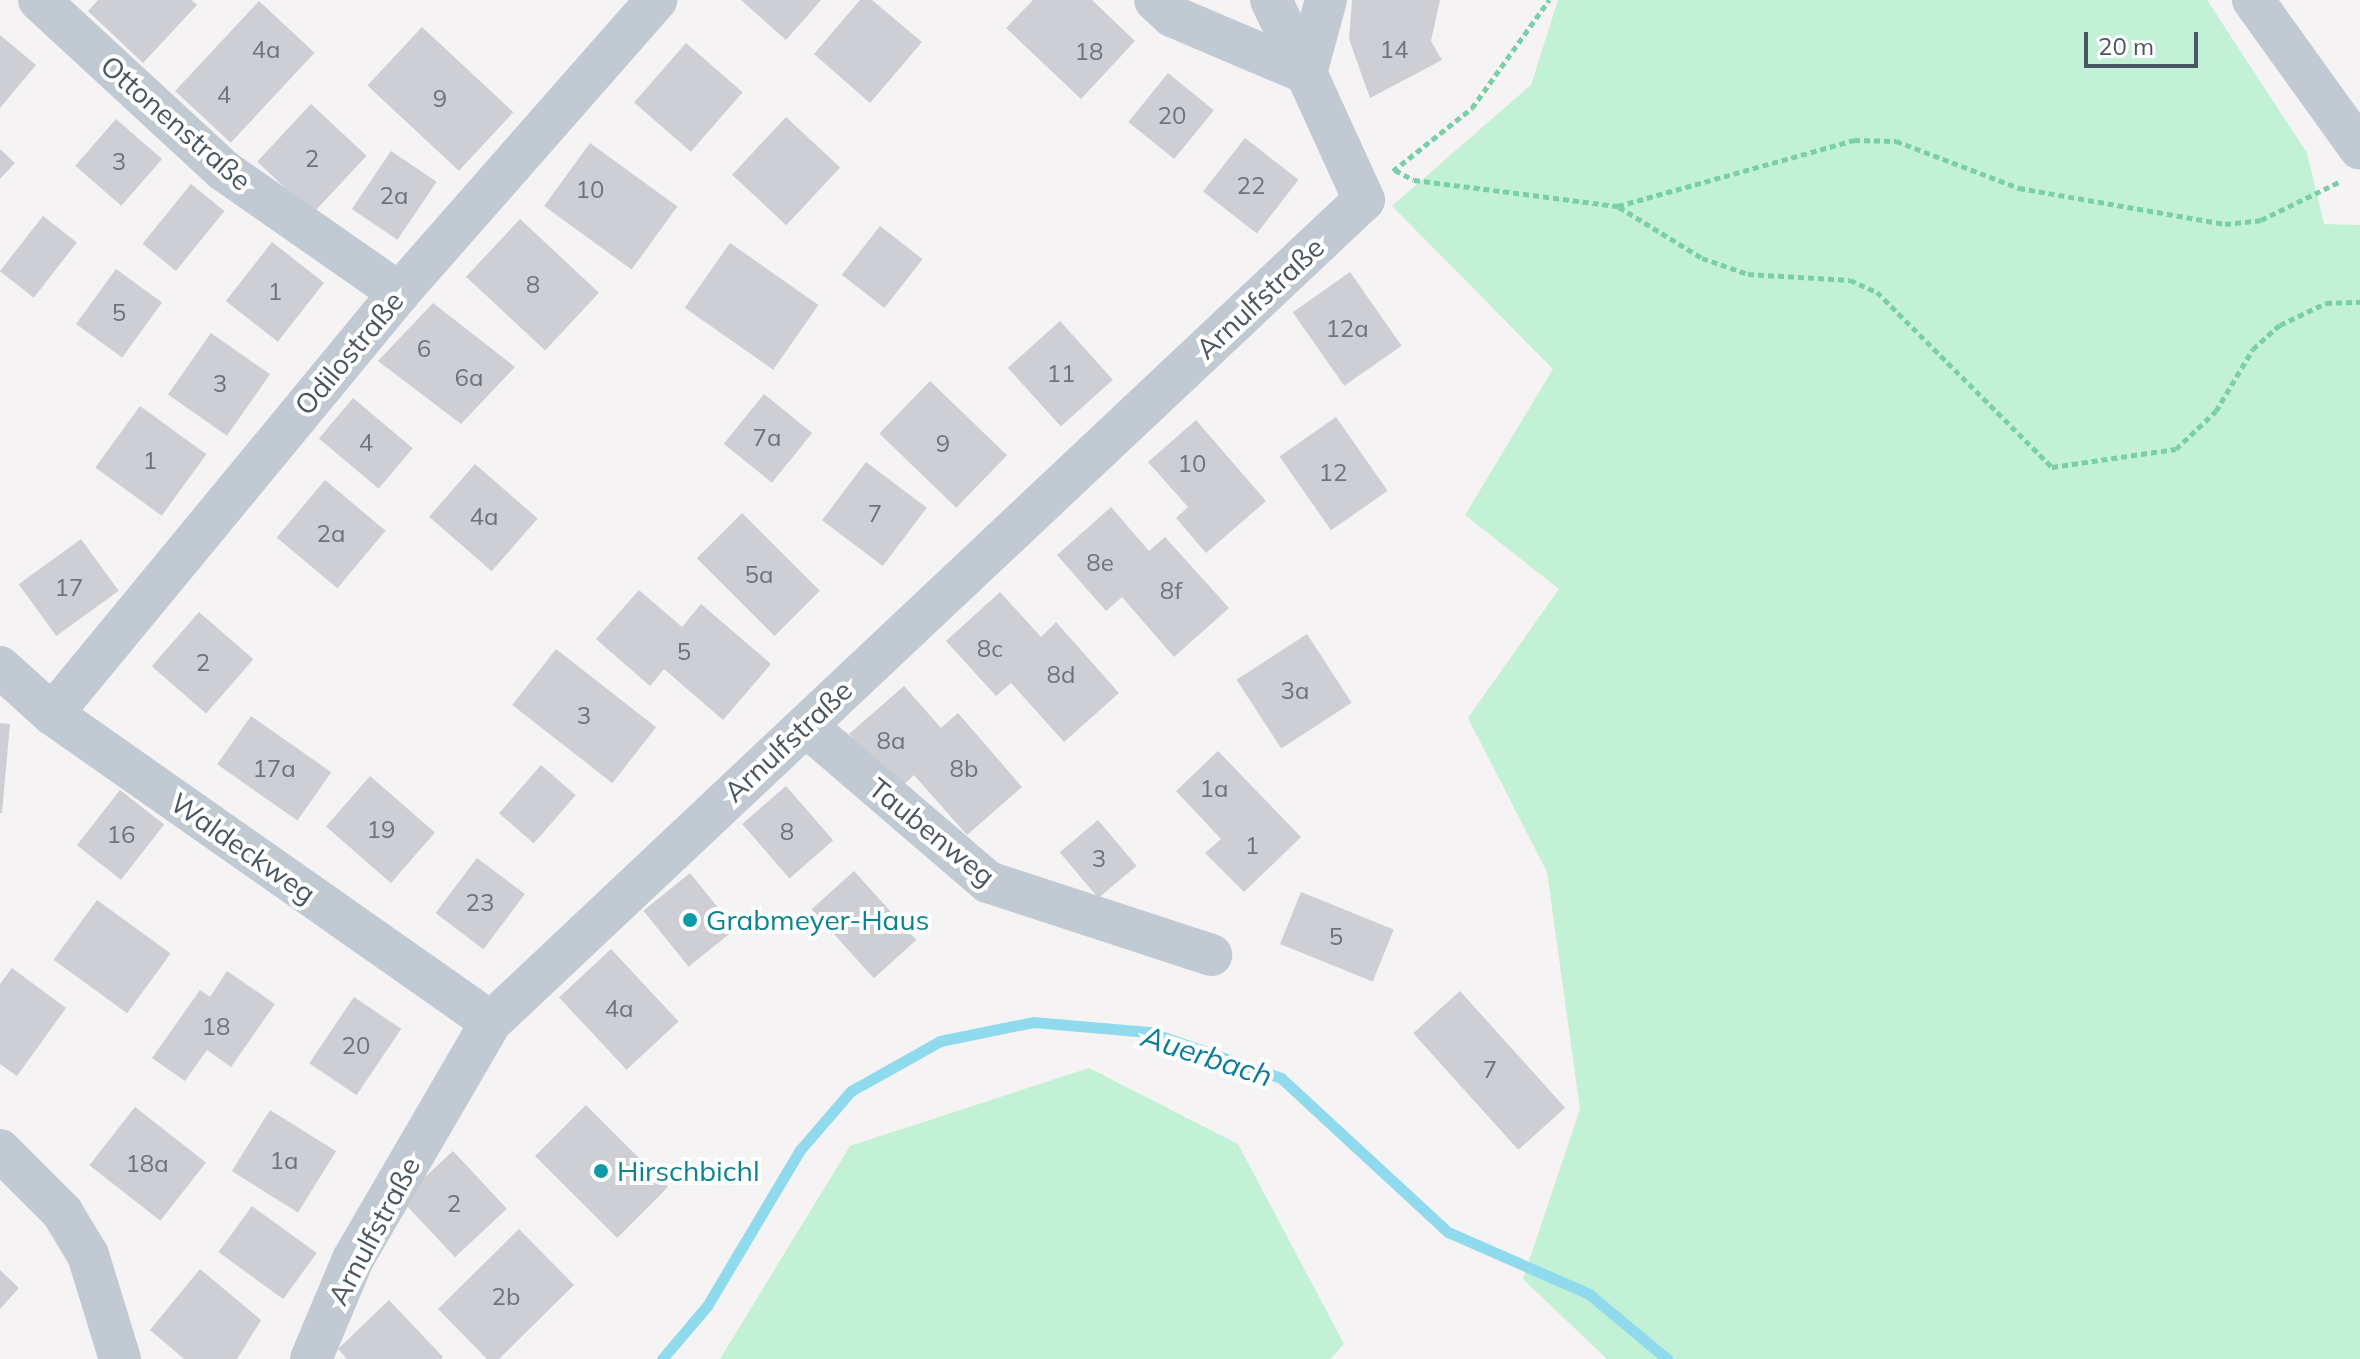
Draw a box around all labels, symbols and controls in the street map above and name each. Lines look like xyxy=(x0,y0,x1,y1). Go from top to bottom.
scale bar xyxy=(2088,16,2202,66)
text: 20 m xyxy=(2098,31,2154,61)
house number: 4a xyxy=(252,36,280,64)
house number: 14 xyxy=(1380,36,1408,64)
house number: 18 xyxy=(1075,38,1103,66)
street label: Ottonenstraße xyxy=(94,49,258,197)
house number: 4 xyxy=(217,81,231,109)
house number: 9 xyxy=(433,85,447,113)
house number: 20 xyxy=(1158,102,1186,130)
house number: 2 xyxy=(305,145,319,173)
house number: 3 xyxy=(112,148,126,176)
house number: 22 xyxy=(1237,172,1265,200)
house number: 10 xyxy=(576,176,604,204)
house number: 2a xyxy=(380,182,408,210)
street label: Arnulfstraße xyxy=(1189,230,1331,366)
house number: 8 xyxy=(526,271,540,299)
house number: 1 xyxy=(268,278,282,306)
street label: Odilostraße xyxy=(288,284,410,422)
house number: 5 xyxy=(112,299,126,327)
house number: 12a xyxy=(1325,315,1369,343)
house number: 6 xyxy=(417,335,431,363)
house number: 11 xyxy=(1047,360,1075,388)
house number: 6a xyxy=(455,364,483,392)
house number: 3 xyxy=(213,370,227,398)
house number: 7a xyxy=(753,424,781,452)
house number: 4 xyxy=(359,429,373,457)
house number: 9 xyxy=(936,430,950,458)
house number: 1 xyxy=(143,447,157,475)
house number: 10 xyxy=(1178,450,1206,478)
house number: 12 xyxy=(1319,459,1347,487)
house number: 7 xyxy=(868,500,882,528)
house number: 4a xyxy=(470,503,498,531)
house number: 2a xyxy=(317,520,345,548)
house number: 8e xyxy=(1086,549,1114,577)
house number: 5a xyxy=(745,561,773,589)
house number: 17 xyxy=(55,574,83,602)
house number: 8f xyxy=(1160,577,1182,605)
house number: 8c xyxy=(977,635,1003,663)
house number: 5 xyxy=(677,638,691,666)
house number: 2 xyxy=(196,649,210,677)
house number: 8d xyxy=(1047,661,1075,689)
street label: Arnulfstraße xyxy=(717,673,859,809)
house number: 3a xyxy=(1281,677,1309,705)
house number: 3 xyxy=(577,702,591,730)
house number: 8a xyxy=(877,727,905,755)
house number: 17a xyxy=(252,755,296,783)
house number: 8b xyxy=(950,755,978,783)
street label: Taubenweg xyxy=(862,771,1002,893)
house number: 1a xyxy=(1200,775,1228,803)
street label: Waldeckweg xyxy=(164,786,322,910)
house number: 19 xyxy=(367,816,395,844)
house number: 8 xyxy=(780,818,794,846)
house number: 16 xyxy=(107,821,135,849)
house number: 1 xyxy=(1245,832,1259,860)
house number: 3 xyxy=(1092,845,1106,873)
house number: 23 xyxy=(466,889,494,917)
place label: Grabmeyer-Haus xyxy=(706,903,929,937)
marker: Grabmeyer-Haus xyxy=(681,911,699,929)
house number: 5 xyxy=(1329,923,1343,951)
house number: 4a xyxy=(605,995,633,1023)
house number: 18 xyxy=(202,1013,230,1041)
water label: Auerbach xyxy=(1137,1018,1277,1094)
house number: 20 xyxy=(342,1032,370,1060)
house number: 7 xyxy=(1483,1056,1497,1084)
house number: 1a xyxy=(270,1147,298,1175)
house number: 18a xyxy=(125,1150,169,1178)
street label: Arnulfstraße xyxy=(321,1151,427,1311)
place label: Hirschbichl xyxy=(617,1154,760,1188)
marker: Hirschbichl xyxy=(592,1162,610,1180)
house number: 2 xyxy=(447,1190,461,1218)
house number: 2b xyxy=(492,1283,520,1311)

